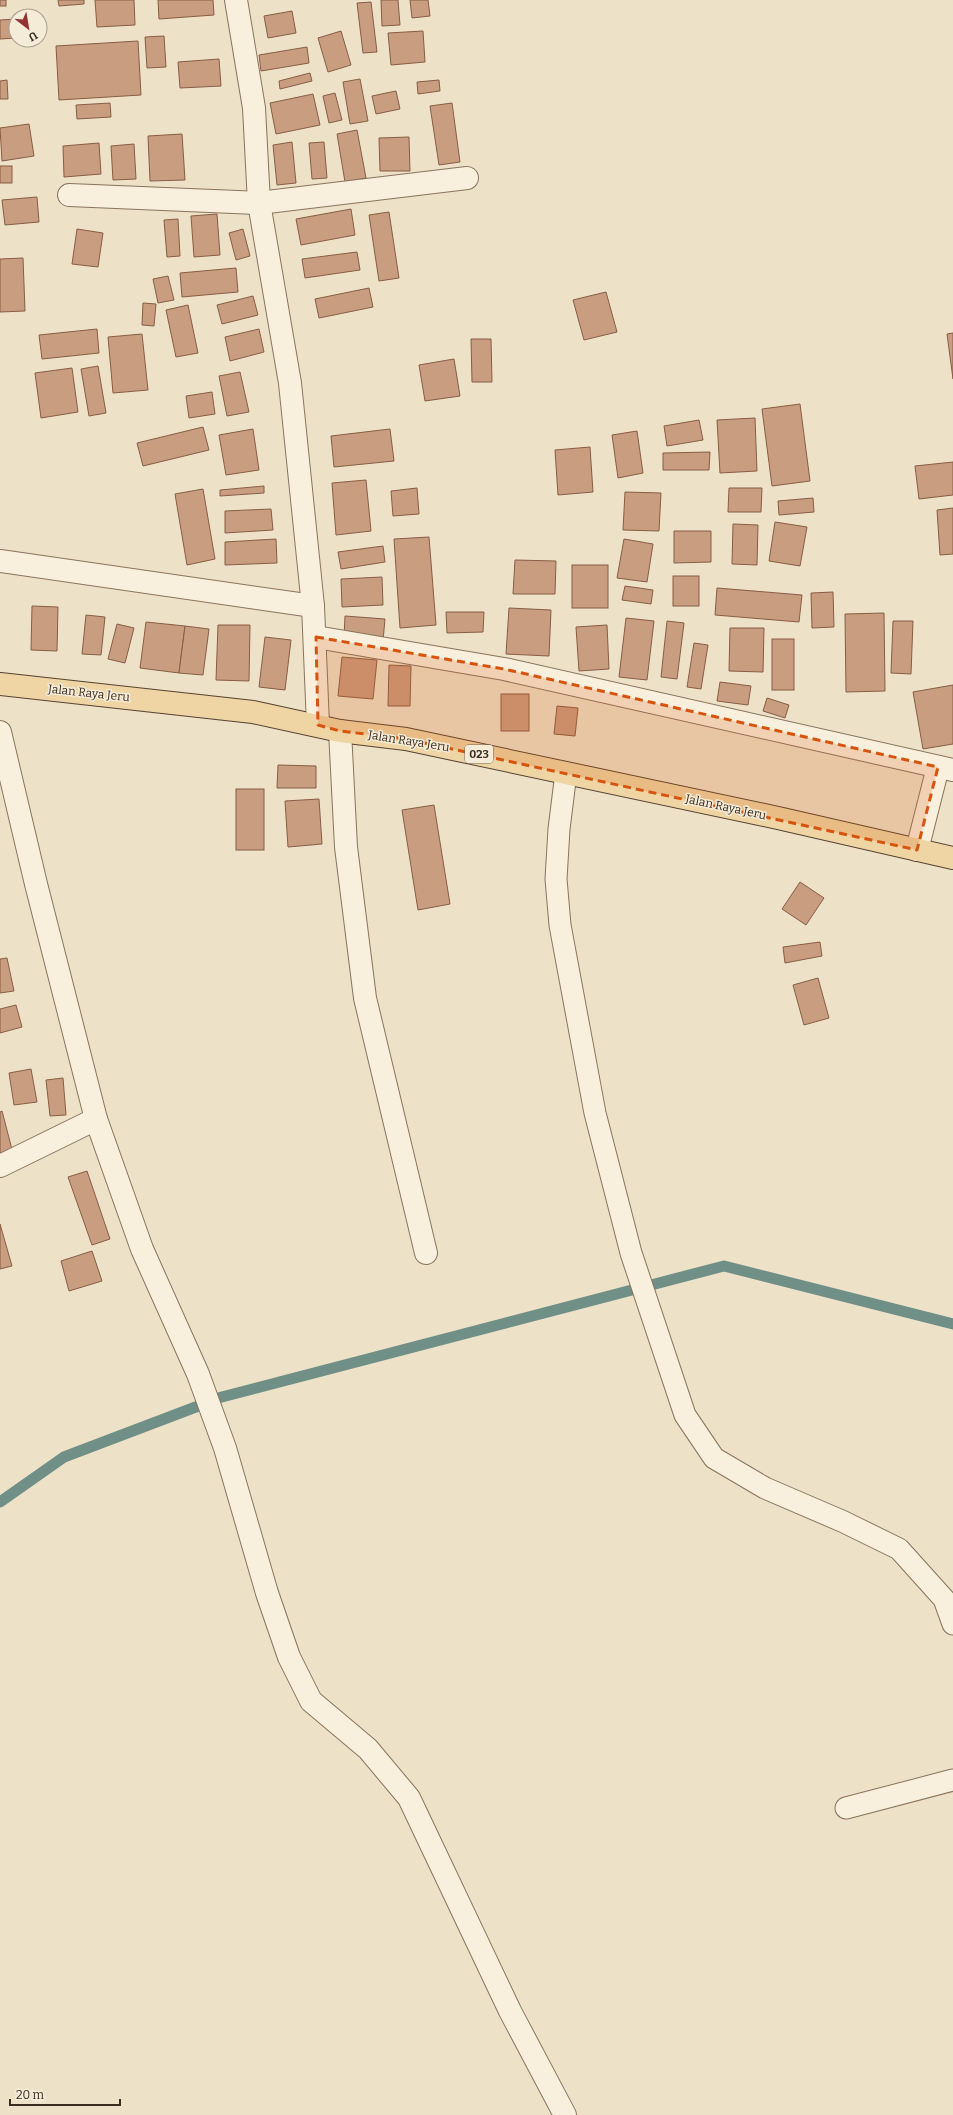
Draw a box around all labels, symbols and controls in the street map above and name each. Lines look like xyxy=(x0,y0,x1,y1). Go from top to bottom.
north arrow xyxy=(8,8,48,48)
text: U xyxy=(26,28,40,44)
street label: Jalan Raya Jeru xyxy=(46,682,131,704)
street label: Jalan Raya Jeru xyxy=(366,728,451,754)
road number: 023 xyxy=(465,745,493,763)
street label: Jalan Raya Jeru xyxy=(683,791,768,823)
scale bar xyxy=(10,2081,120,2107)
text: 20 m xyxy=(16,2088,45,2102)

